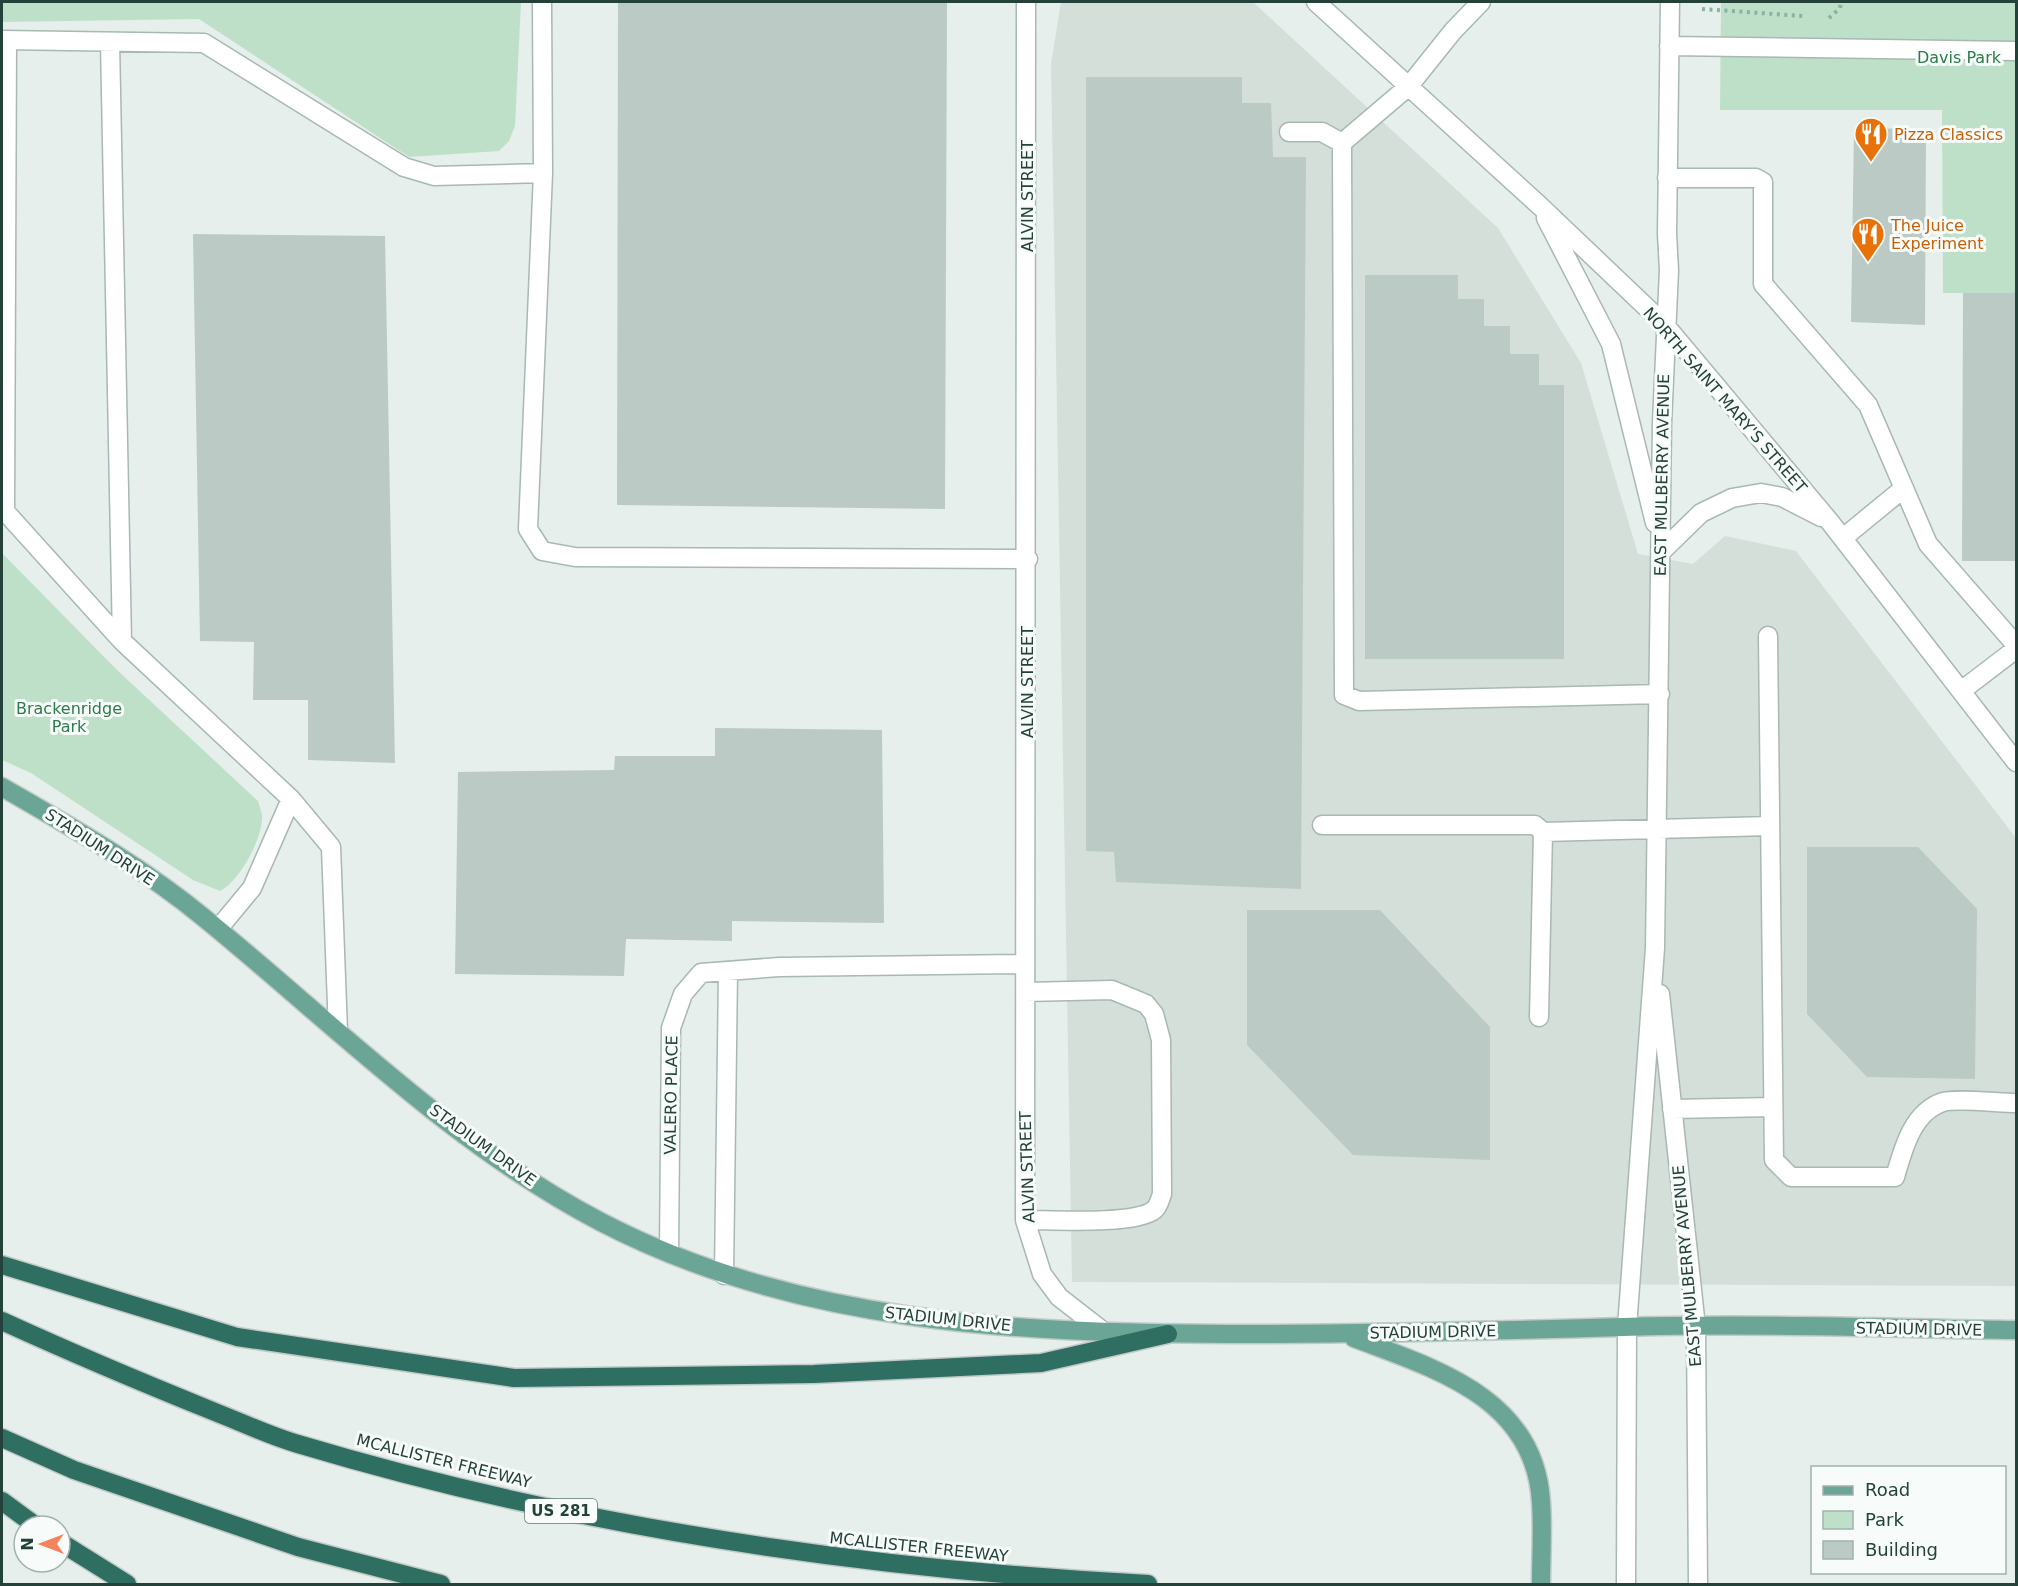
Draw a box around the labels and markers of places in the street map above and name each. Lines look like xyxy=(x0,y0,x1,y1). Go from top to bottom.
restaurant icon: Pizza Classics xyxy=(1853,116,1889,163)
place label: Pizza Classics xyxy=(1894,125,2003,144)
restaurant icon: The Juice Experiment xyxy=(1850,216,1886,263)
place label: The Juice Experiment xyxy=(1890,216,1983,253)

